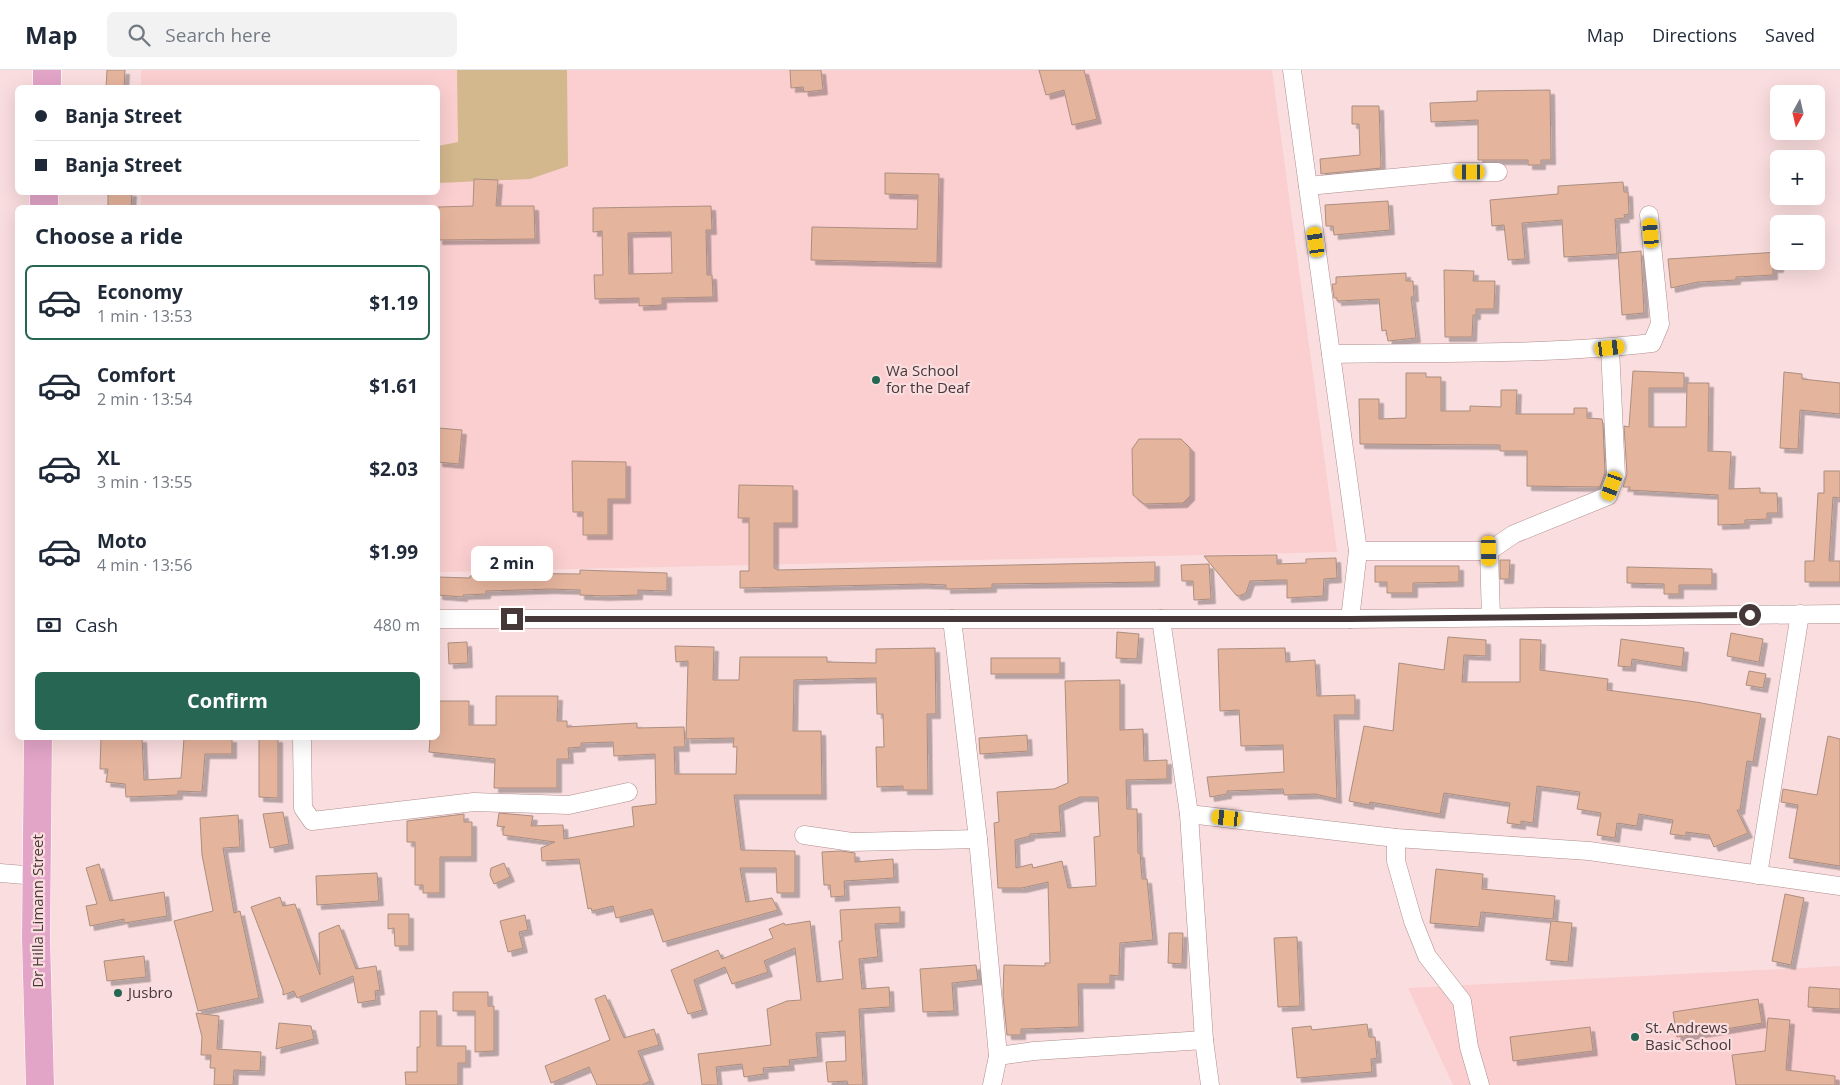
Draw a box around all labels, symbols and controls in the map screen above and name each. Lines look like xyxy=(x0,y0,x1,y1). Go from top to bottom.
search box xyxy=(107,12,457,57)
text: Map xyxy=(25,18,77,51)
icon: search xyxy=(125,21,153,49)
text: Search here xyxy=(165,22,271,48)
text: Map xyxy=(1587,23,1624,47)
text: Directions xyxy=(1652,23,1737,47)
text: Saved xyxy=(1765,23,1815,47)
north arrow xyxy=(1770,85,1825,140)
map controls xyxy=(1770,85,1825,270)
text: Banja Street xyxy=(65,103,182,129)
button: + xyxy=(1770,150,1825,205)
text: Banja Street xyxy=(65,152,182,178)
car xyxy=(1455,165,1485,180)
button: − xyxy=(1770,215,1825,270)
car xyxy=(1642,217,1659,249)
text: Choose a ride xyxy=(35,220,183,250)
car xyxy=(1306,226,1325,258)
text: Economy xyxy=(97,279,183,305)
icon: car xyxy=(37,280,82,325)
text: $1.19 xyxy=(369,290,418,316)
text: 1 min · 13:53 xyxy=(97,305,192,327)
car xyxy=(1594,339,1625,357)
place label: Wa School for the Deaf xyxy=(886,360,971,397)
text: Comfort xyxy=(97,362,176,388)
icon: car xyxy=(37,363,82,408)
text: $1.61 xyxy=(369,373,418,399)
marker: Wa School for the Deaf xyxy=(870,374,882,386)
text: 2 min · 13:54 xyxy=(97,388,192,410)
text: XL xyxy=(97,445,120,471)
icon: car xyxy=(37,446,82,491)
text: $2.03 xyxy=(369,456,418,482)
car xyxy=(1599,469,1624,503)
text: 3 min · 13:55 xyxy=(97,471,192,493)
text: Moto xyxy=(97,528,147,554)
icon: car xyxy=(37,529,82,574)
car xyxy=(1481,536,1496,566)
text: $1.99 xyxy=(369,539,418,565)
callout: 2 min xyxy=(471,546,553,582)
text: 2 min xyxy=(490,552,534,574)
text: 4 min · 13:56 xyxy=(97,554,192,576)
route start xyxy=(1739,604,1761,626)
route end xyxy=(501,608,523,630)
icon: cash xyxy=(35,611,63,639)
text: Cash xyxy=(75,612,118,638)
text: 480 m xyxy=(374,614,420,636)
button: Confirm xyxy=(35,672,420,730)
car xyxy=(1211,809,1242,827)
street label: Dr Hilla Limann Street xyxy=(27,834,47,988)
place label: Jusbro xyxy=(126,982,173,1002)
marker: Jusbro xyxy=(112,987,124,999)
place label: St. Andrews Basic School xyxy=(1645,1017,1731,1054)
marker: St. Andrews Basic School xyxy=(1629,1031,1641,1043)

